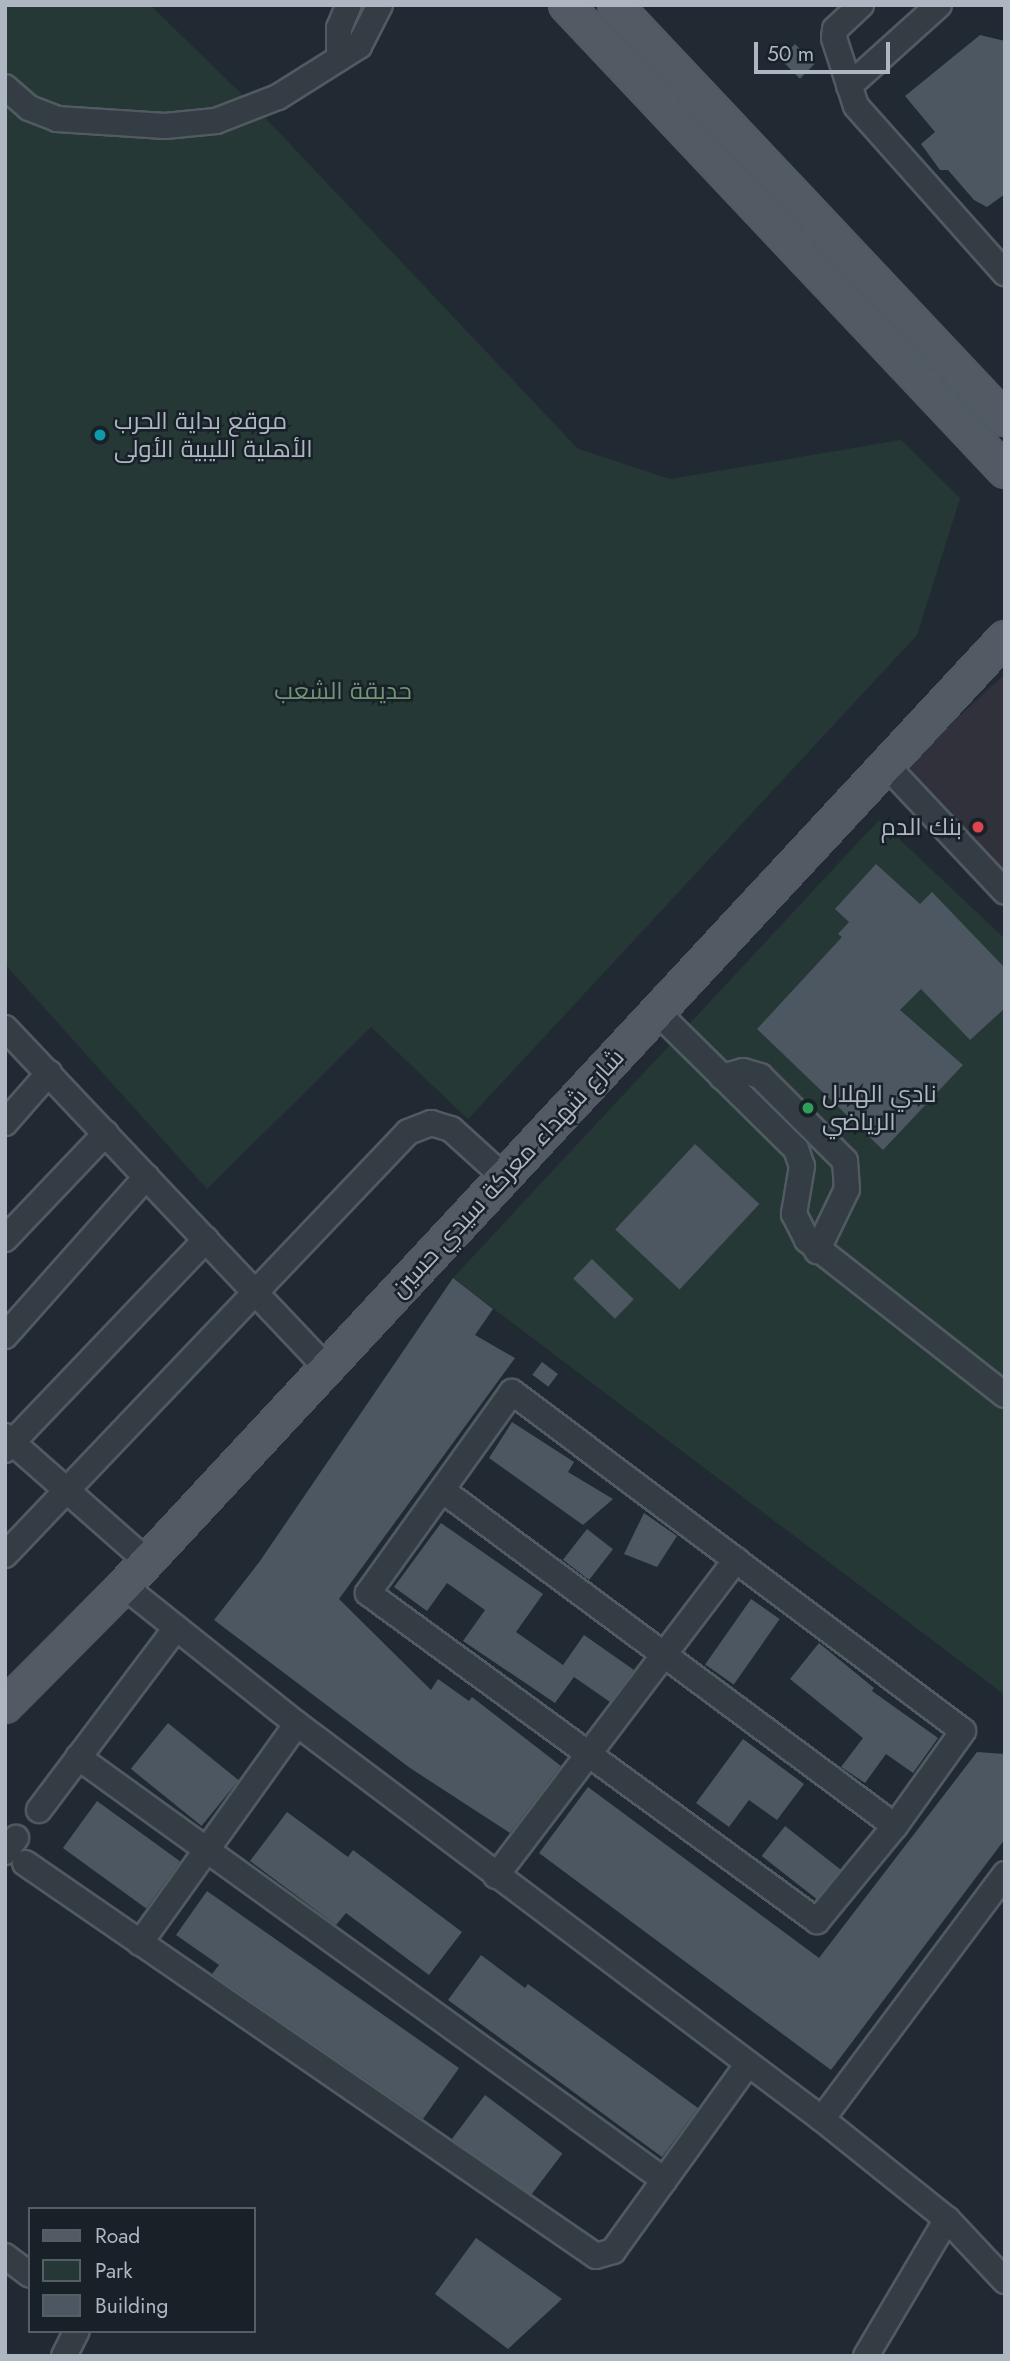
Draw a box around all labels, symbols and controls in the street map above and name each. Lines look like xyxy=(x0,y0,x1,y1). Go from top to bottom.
scale bar xyxy=(758,28,894,72)
text: 50 m xyxy=(767,39,814,69)
place label: موقع بداية الحرب الأهلية الليبية الأولى xyxy=(114,407,313,463)
marker: موقع بداية الحرب الأهلية الليبية الأولى xyxy=(92,427,108,443)
park label: حديقة الشعب xyxy=(274,677,412,705)
place label: بنك الدم xyxy=(881,813,962,841)
marker: بنك الدم xyxy=(968,817,988,837)
street label: شارع شهداء معركة سيدي حسين xyxy=(384,1043,630,1303)
place label: نادي الهلال الرياضي xyxy=(822,1080,937,1136)
marker: نادي الهلال الرياضي xyxy=(800,1100,816,1116)
legend xyxy=(28,2207,256,2333)
text: Road xyxy=(95,2221,140,2251)
text: Park xyxy=(95,2256,132,2286)
text: Building xyxy=(95,2291,168,2321)

